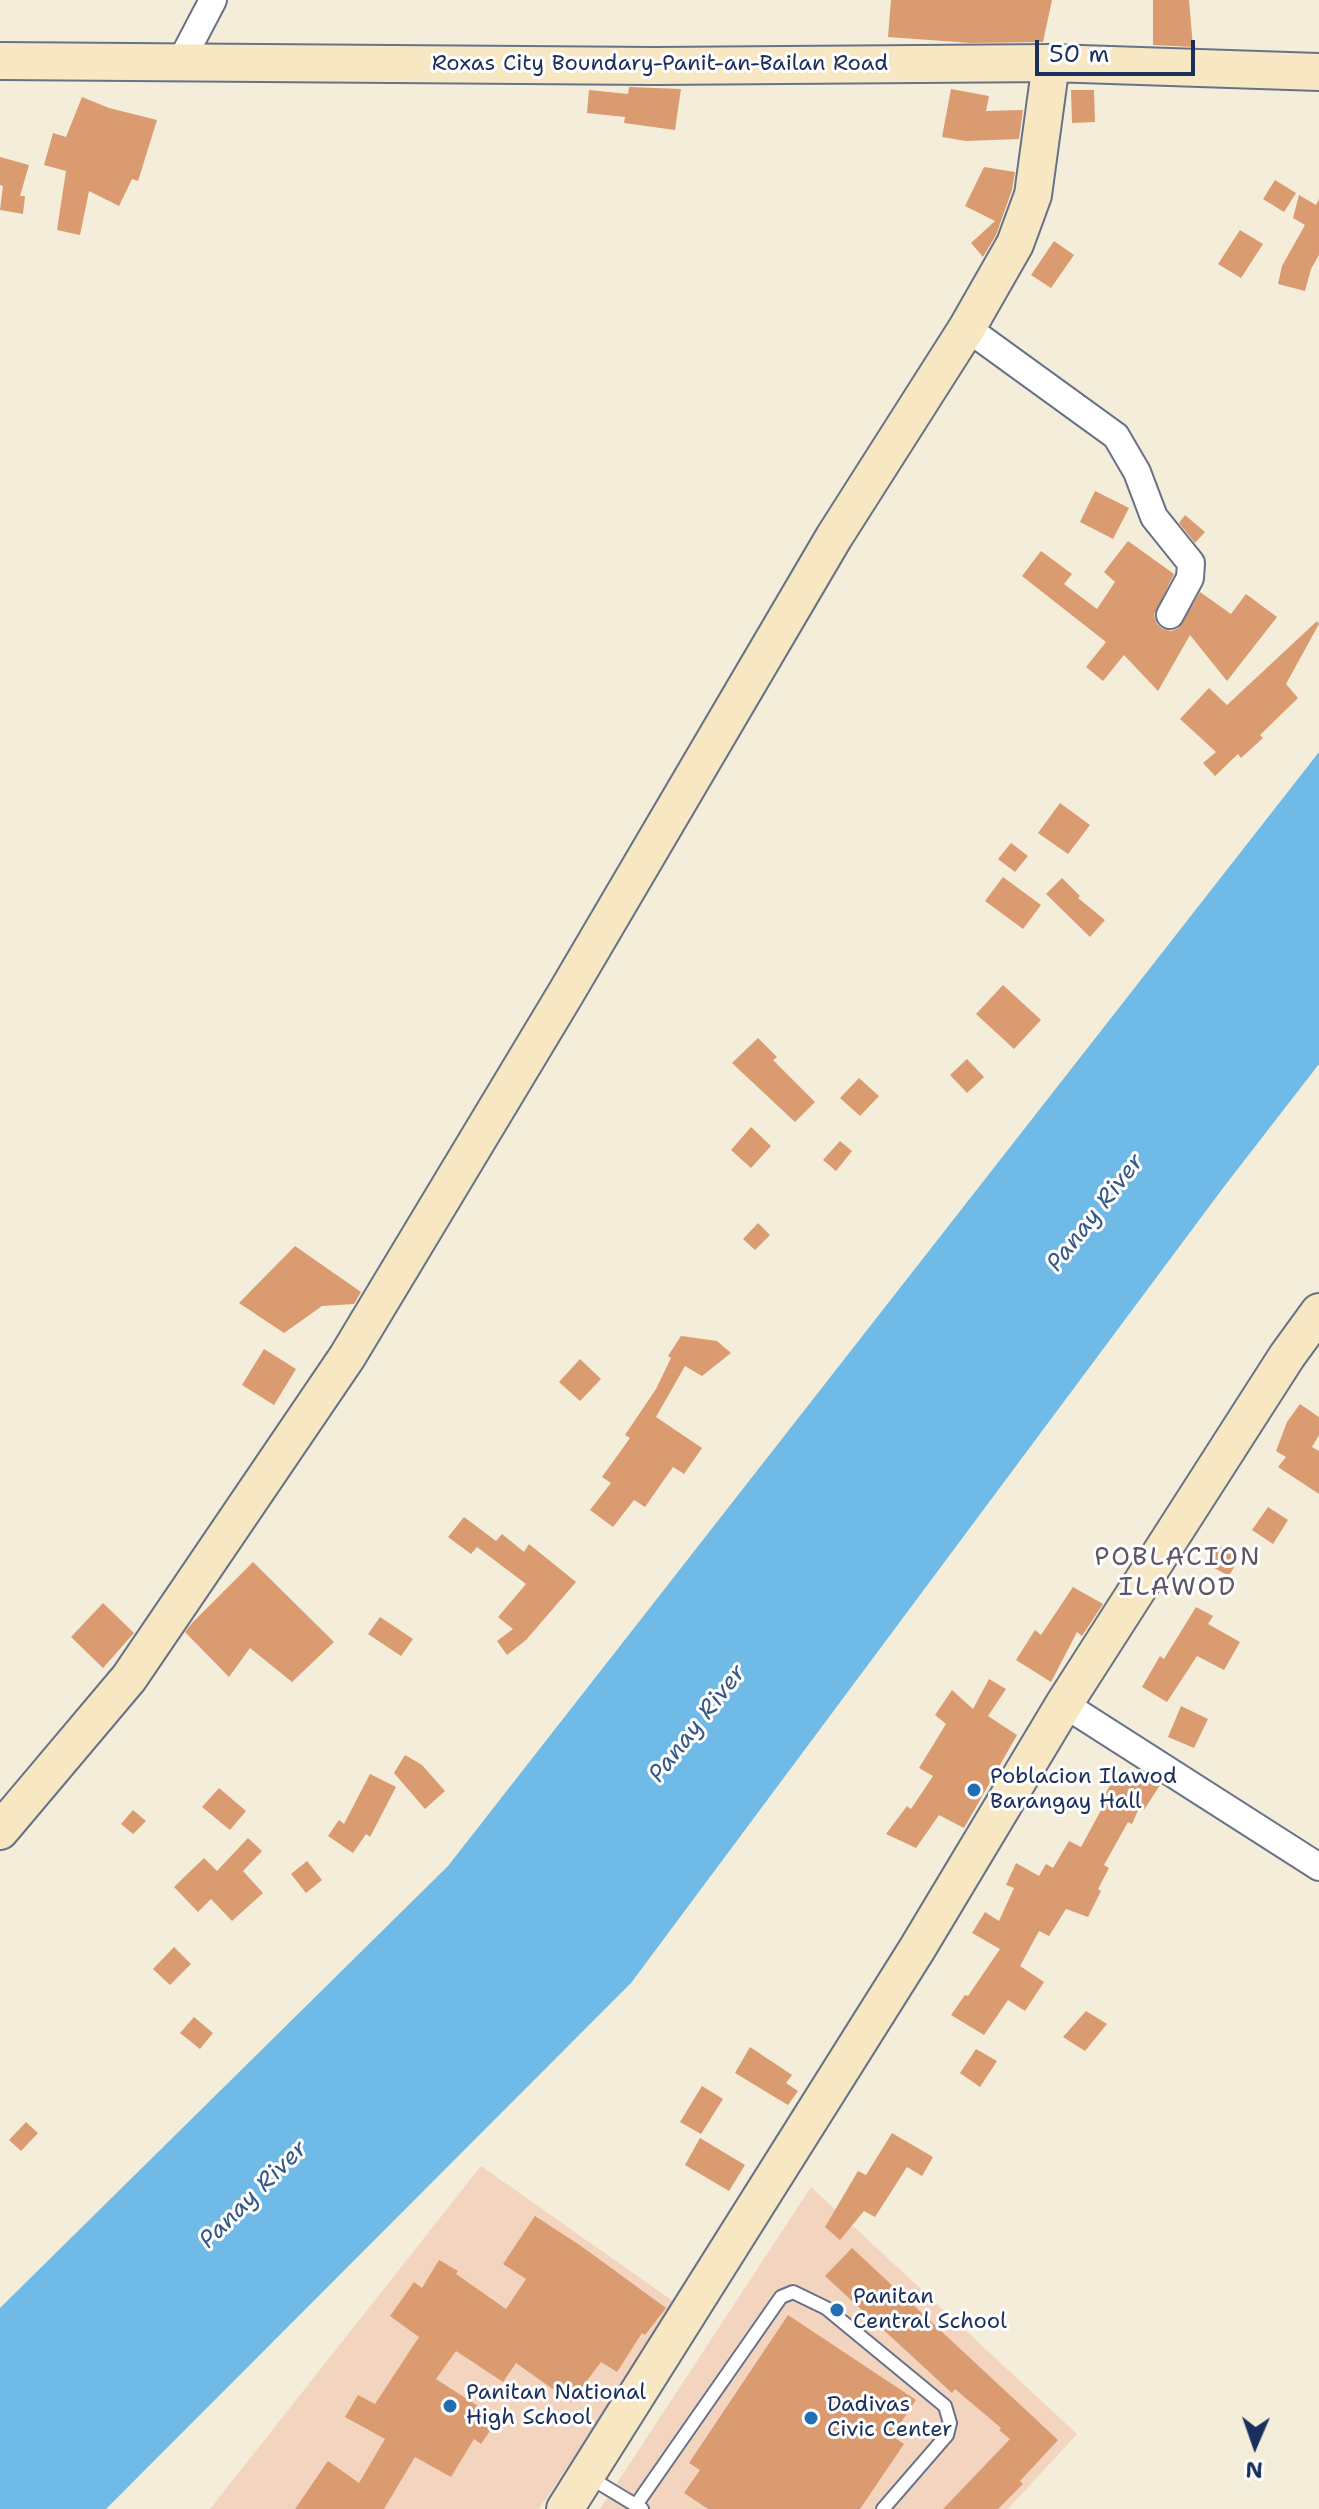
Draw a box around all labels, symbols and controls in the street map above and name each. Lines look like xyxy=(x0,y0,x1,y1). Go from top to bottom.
scale bar xyxy=(1039,24,1199,74)
text: 50 m xyxy=(1049,38,1109,70)
street label: Roxas City Boundary-Panit-an-Bailan Road xyxy=(432,51,888,77)
water label: Panay River xyxy=(1041,1149,1151,1277)
district label: POBLACION ILAWOD xyxy=(1094,1542,1262,1604)
water label: Panay River xyxy=(643,1660,753,1788)
place label: Poblacion Ilawod Barangay Hall xyxy=(990,1764,1177,1816)
marker: Poblacion Ilawod Barangay Hall xyxy=(965,1781,983,1799)
water label: Panay River xyxy=(194,2135,314,2255)
place label: Panitan Central School xyxy=(853,2284,1007,2336)
marker: Panitan Central School xyxy=(828,2301,846,2319)
place label: Panitan National High School xyxy=(466,2380,646,2432)
place label: Dadivas Civic Center xyxy=(827,2392,953,2444)
marker: Panitan National High School xyxy=(441,2397,459,2415)
north arrow xyxy=(1215,2405,1295,2485)
marker: Dadivas Civic Center xyxy=(802,2409,820,2427)
text: N xyxy=(1245,2455,1263,2484)

